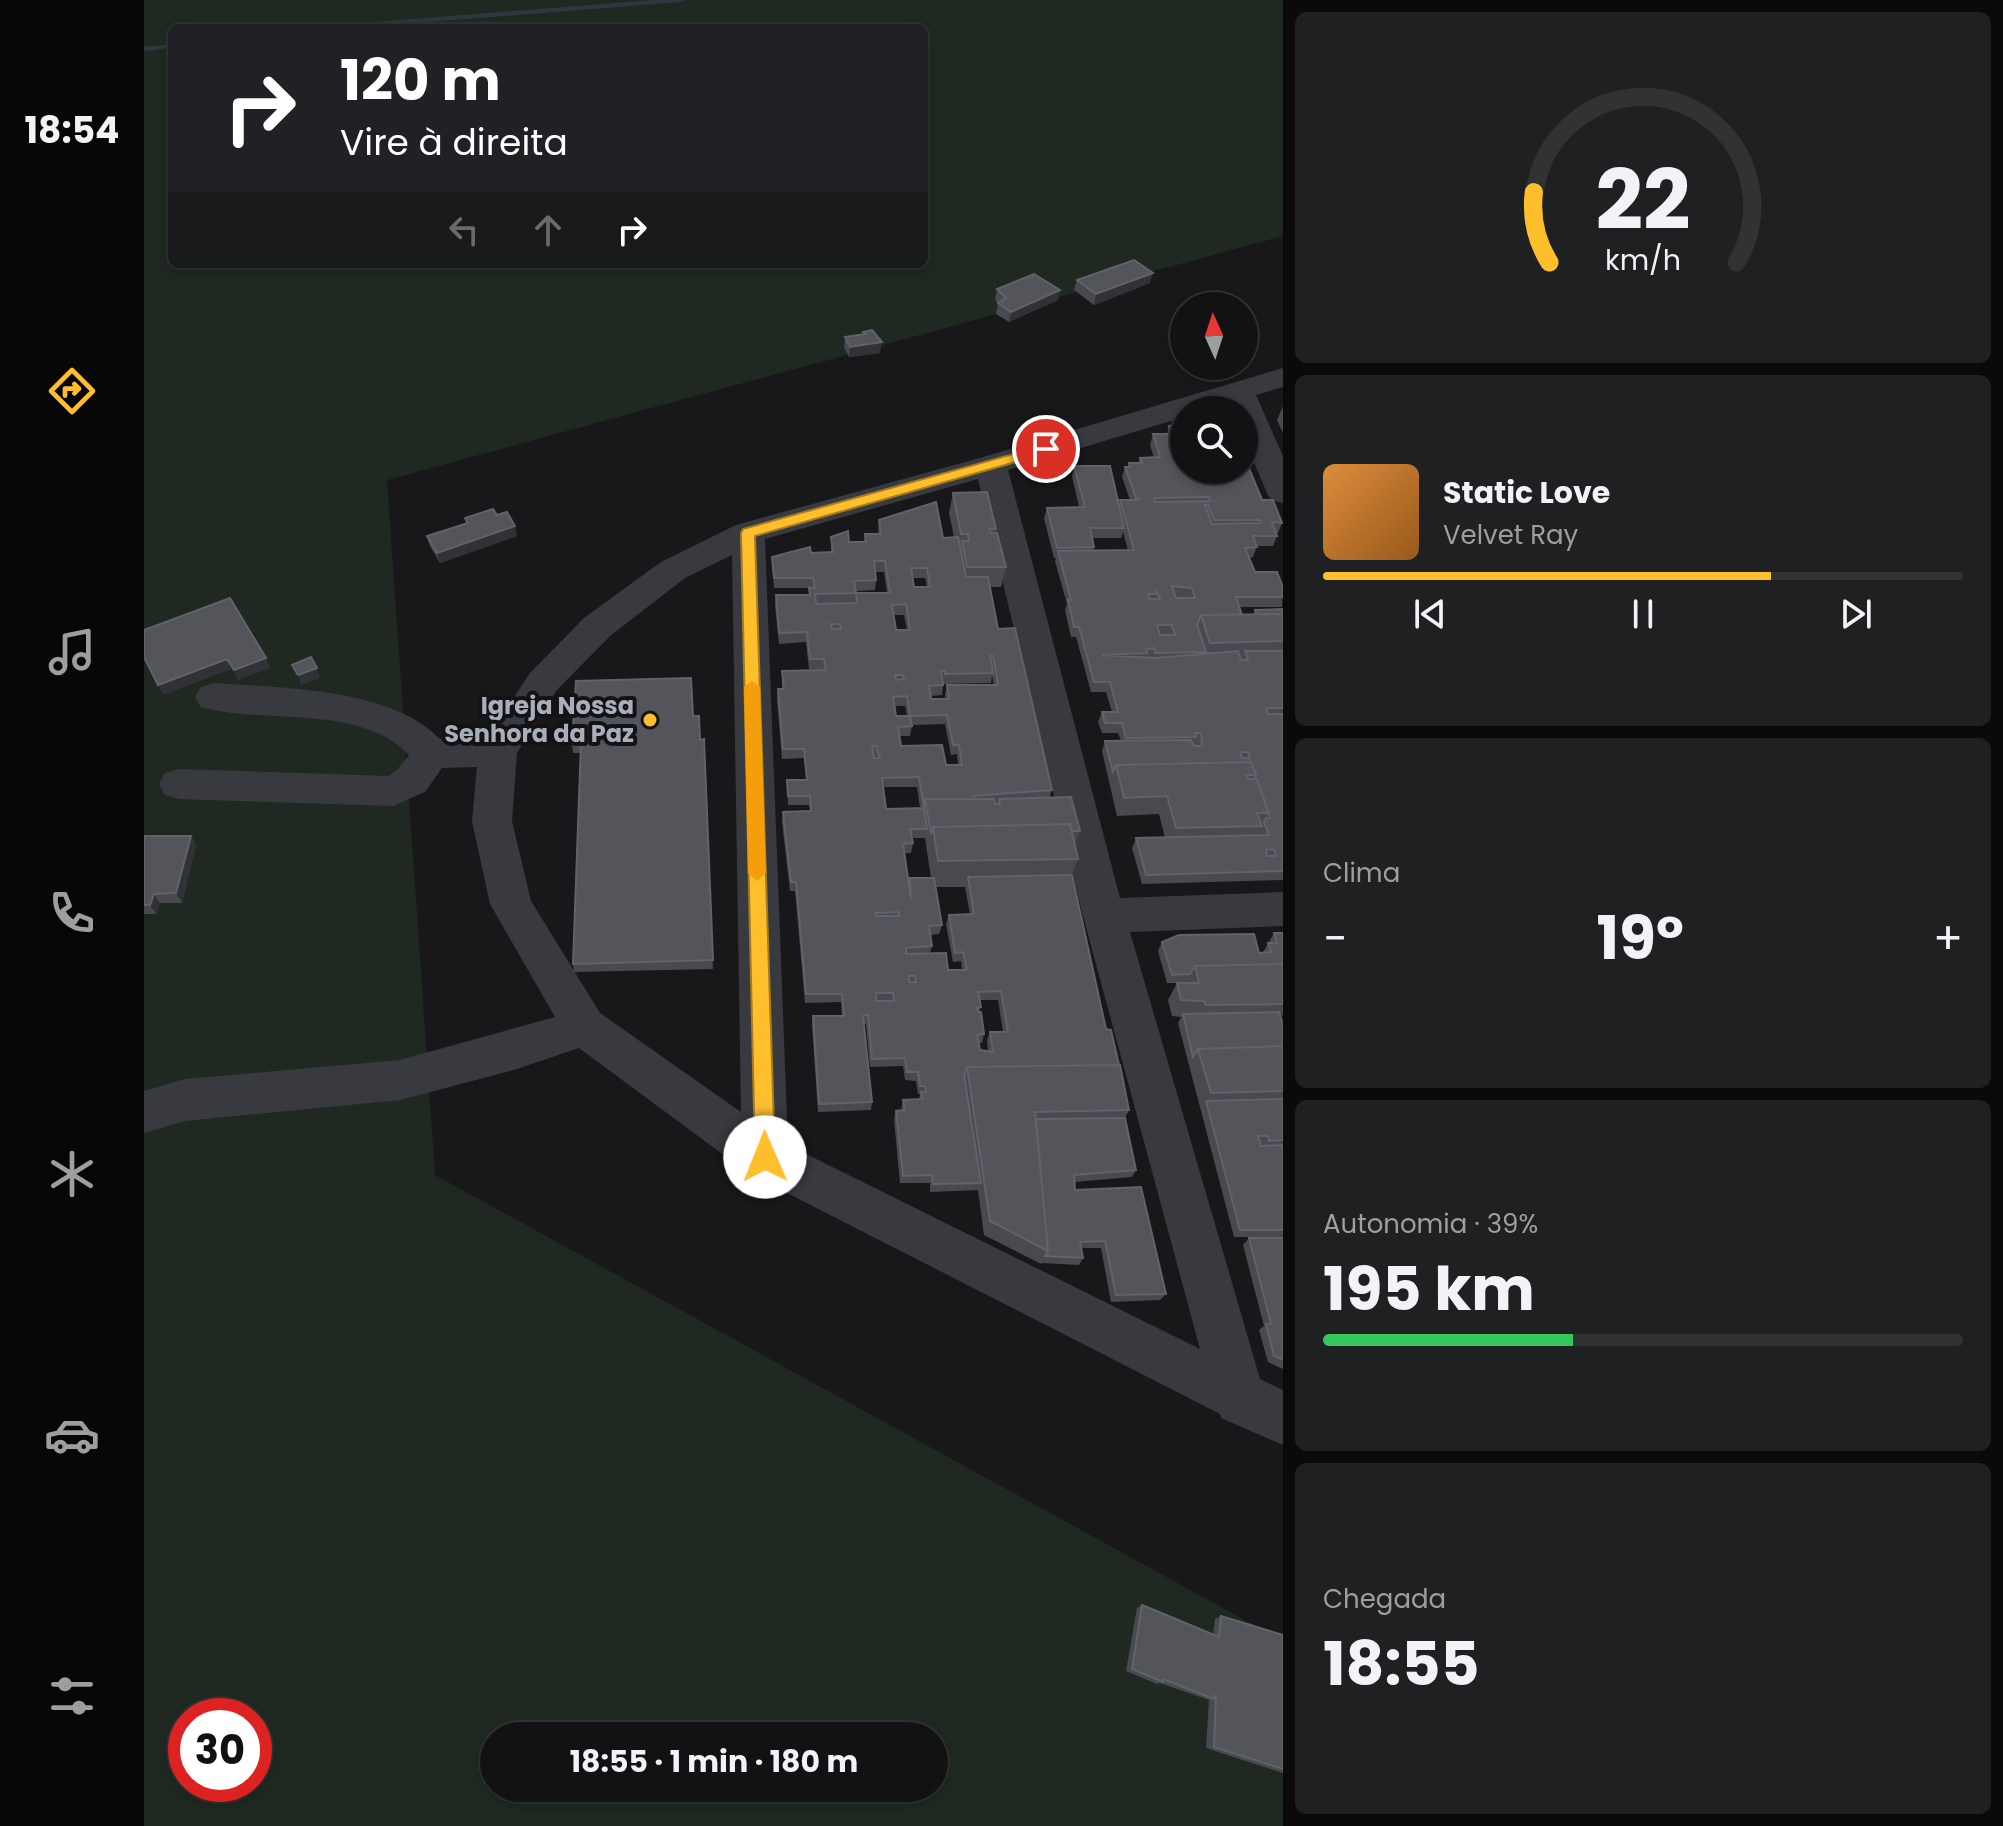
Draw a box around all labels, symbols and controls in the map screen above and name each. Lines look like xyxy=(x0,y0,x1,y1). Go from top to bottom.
text: 120 m xyxy=(340,41,501,120)
icon: right xyxy=(208,56,312,160)
text: 18:54 xyxy=(25,105,119,156)
text: Vire à direita xyxy=(340,117,568,168)
text: 22 xyxy=(1595,142,1691,258)
icon: left xyxy=(442,208,486,252)
icon: ahead xyxy=(526,208,570,252)
icon: right xyxy=(610,208,654,252)
text: km/h xyxy=(1605,241,1681,281)
north arrow xyxy=(1170,292,1258,380)
map controls xyxy=(1170,292,1258,484)
icon: directions xyxy=(44,363,100,419)
button: search xyxy=(1170,396,1258,484)
pin xyxy=(1012,415,1080,483)
icon: arrive xyxy=(1024,427,1068,471)
text: Static Love xyxy=(1443,471,1610,514)
text: Velvet Ray xyxy=(1443,517,1578,553)
icon: previous xyxy=(1408,592,1452,636)
icon: pause xyxy=(1621,592,1665,636)
icon: next xyxy=(1834,592,1878,636)
icon: music xyxy=(44,624,100,680)
place label: Igreja Nossa Senhora da Paz xyxy=(444,689,634,750)
marker: Igreja Nossa Senhora da Paz xyxy=(641,711,659,729)
text: Clima xyxy=(1323,855,1400,891)
icon: phone xyxy=(44,885,100,941)
text: 19° xyxy=(1596,896,1684,980)
text: − xyxy=(1323,908,1347,969)
text: + xyxy=(1933,908,1963,969)
position arrow xyxy=(723,1115,807,1199)
icon: climate xyxy=(44,1146,100,1202)
text: Autonomia · 39% xyxy=(1323,1206,1538,1242)
text: 195 km xyxy=(1323,1247,1535,1331)
icon: car xyxy=(44,1407,100,1463)
text: Chegada xyxy=(1323,1581,1446,1617)
text: 18:55 xyxy=(1323,1622,1479,1706)
icon: filters xyxy=(44,1668,100,1724)
speed limit sign: 30 xyxy=(168,1698,272,1802)
text: 18:55 · 1 min · 180 m xyxy=(570,1740,858,1783)

